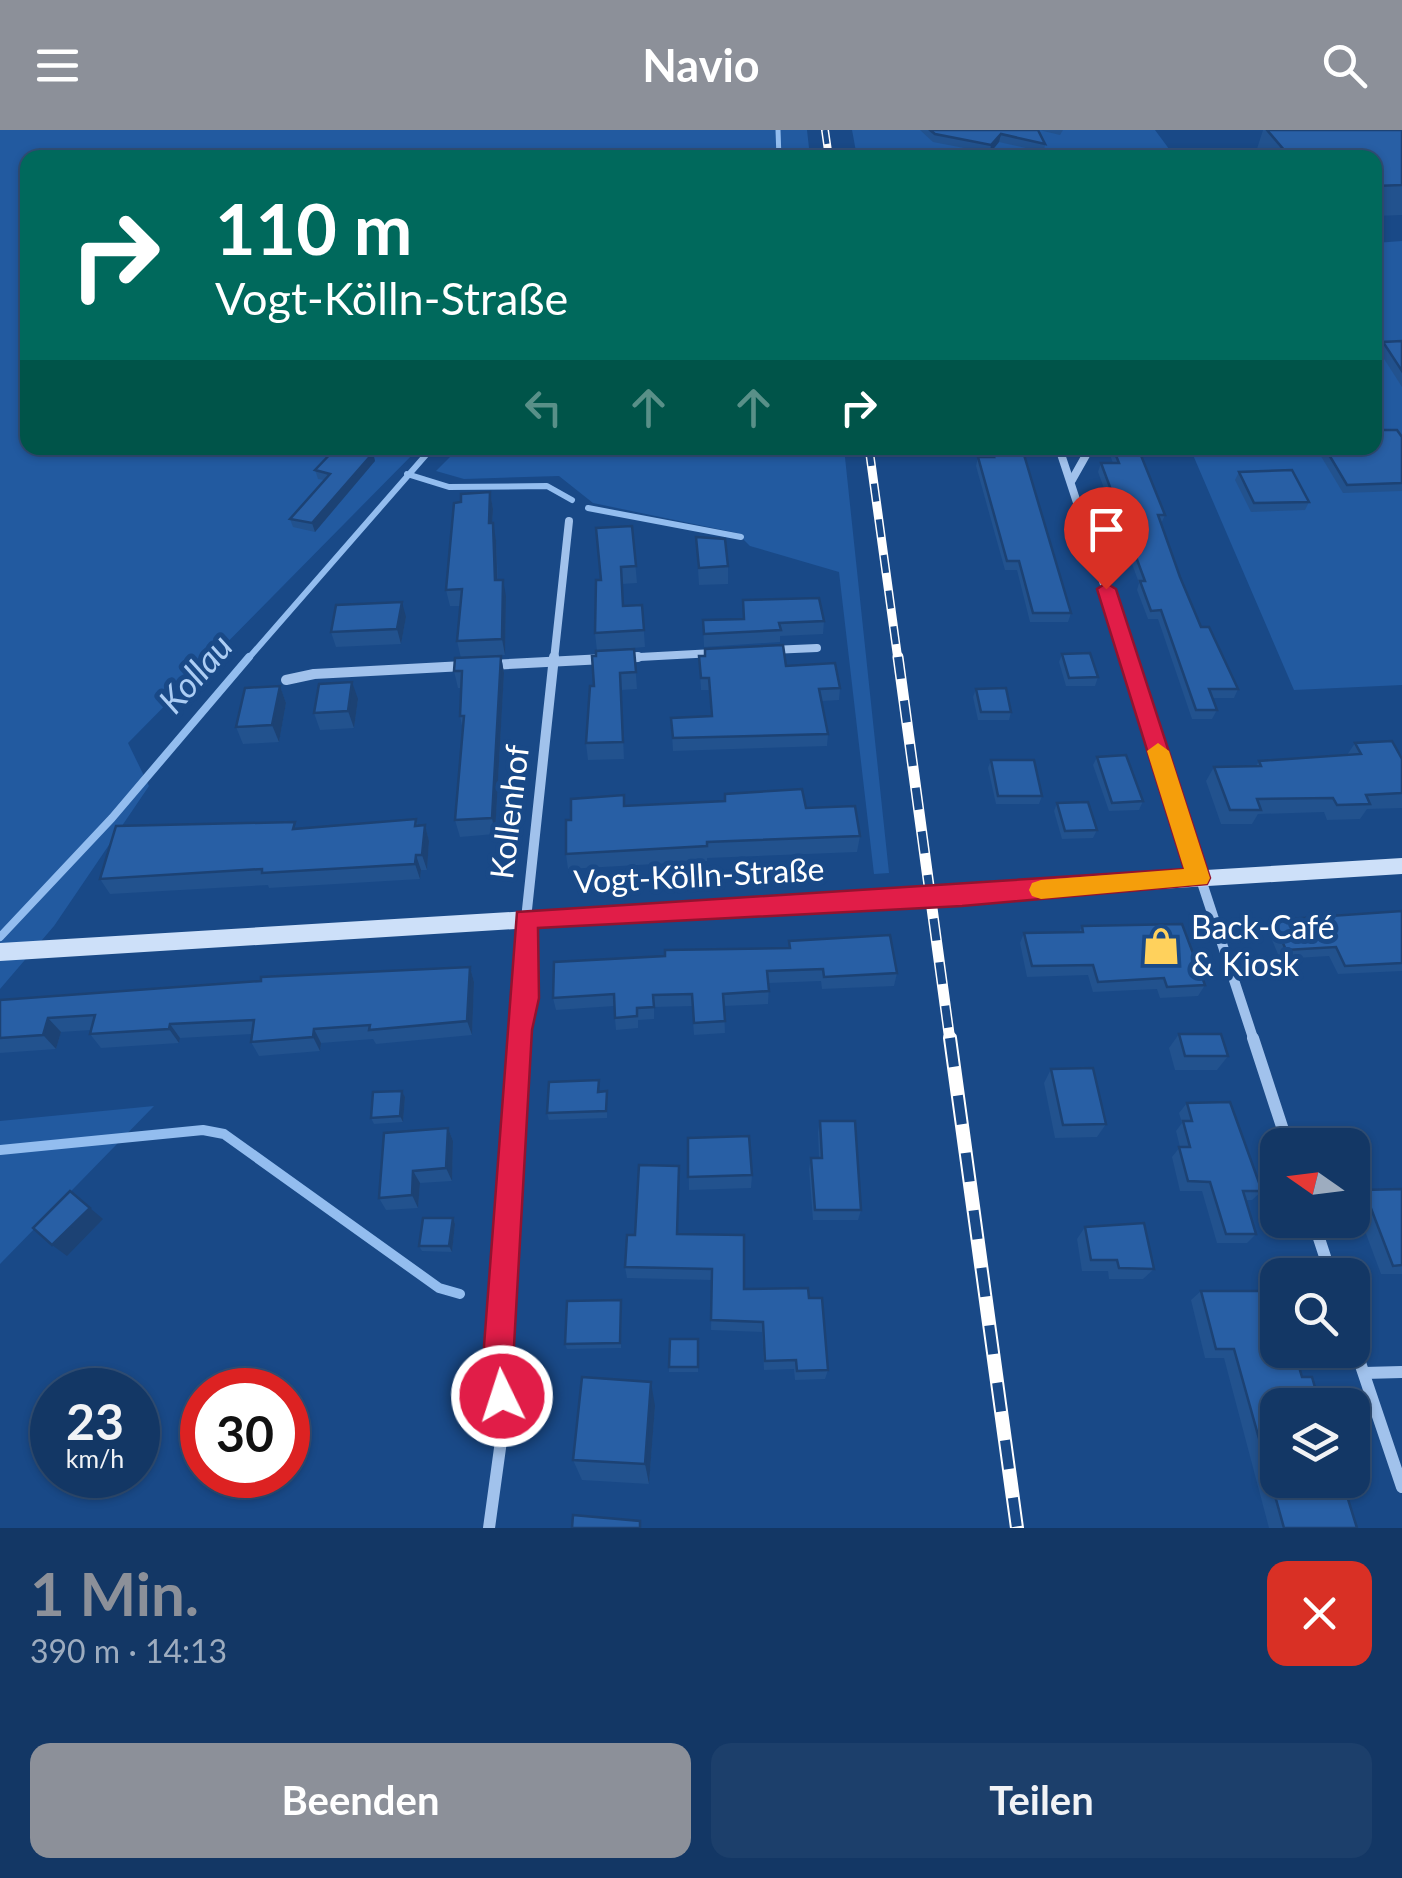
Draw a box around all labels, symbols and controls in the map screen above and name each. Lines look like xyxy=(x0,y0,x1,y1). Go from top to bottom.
icon: menu xyxy=(30,38,85,93)
text: Navio xyxy=(642,38,760,92)
icon: search xyxy=(1317,38,1372,93)
text: 110 m xyxy=(215,186,412,270)
icon: right xyxy=(50,190,180,320)
text: Vogt-Kölln-Straße xyxy=(215,271,568,325)
icon: left xyxy=(516,380,571,435)
icon: ahead xyxy=(621,380,676,435)
icon: ahead xyxy=(726,380,781,435)
icon: right xyxy=(831,380,886,435)
pin xyxy=(1064,487,1149,590)
icon: arrive xyxy=(1079,502,1134,557)
water label: Kollau xyxy=(149,625,240,721)
street label: Kollenhof xyxy=(481,743,536,881)
street label: Vogt-Kölln-Straße xyxy=(572,848,825,901)
place label: Back-Café & Kiosk xyxy=(1191,907,1335,983)
shop icon: Back-Café & Kiosk xyxy=(1140,925,1182,967)
north arrow xyxy=(1260,1128,1370,1238)
map controls xyxy=(1260,1128,1370,1498)
button: search xyxy=(1260,1258,1370,1368)
position arrow xyxy=(450,1344,554,1448)
speed limit sign: 30 xyxy=(180,1368,310,1498)
button: layers xyxy=(1260,1388,1370,1498)
text: 23 xyxy=(66,1391,124,1451)
text: km/h xyxy=(66,1443,124,1473)
text: 1 Min. xyxy=(30,1557,199,1629)
button: close xyxy=(1267,1561,1372,1666)
text: 390 m · 14:13 xyxy=(30,1631,227,1670)
button: Beenden xyxy=(30,1743,691,1858)
button: Teilen xyxy=(711,1743,1372,1858)

